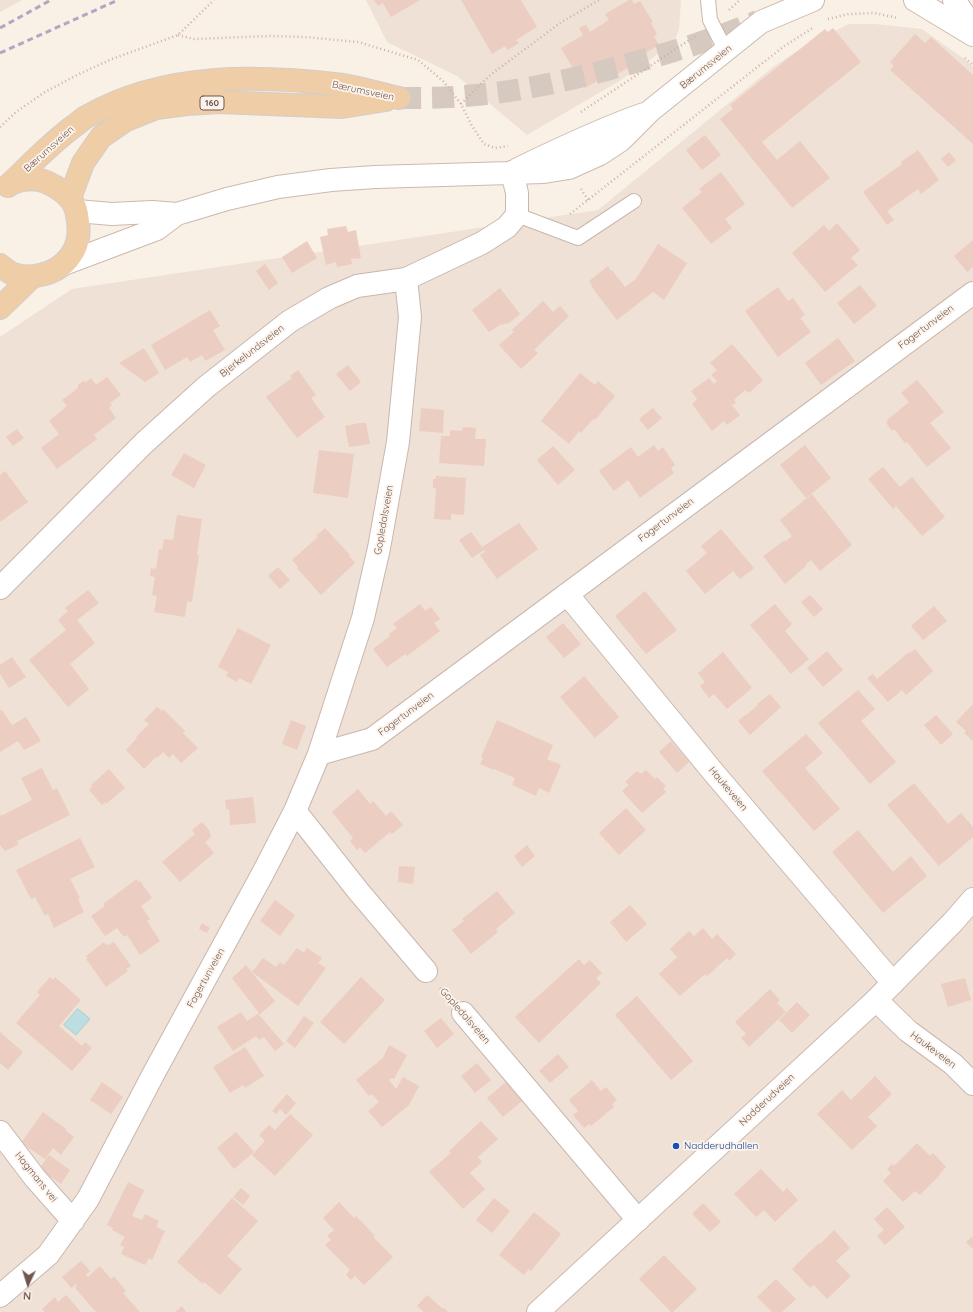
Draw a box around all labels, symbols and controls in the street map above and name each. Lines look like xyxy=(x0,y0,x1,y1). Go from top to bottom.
street label: Bærumsveien xyxy=(678,42,734,92)
street label: Bærumsveien xyxy=(331,79,395,103)
road number: 160 xyxy=(200,96,224,110)
street label: Bærumsveien xyxy=(21,123,77,175)
street label: Fagertunveien xyxy=(896,302,956,352)
street label: Bjerkelundsveien xyxy=(217,322,287,380)
street label: Gopledalsveien xyxy=(372,484,396,556)
street label: Fagertunveien xyxy=(636,495,696,545)
street label: Fagertunveien xyxy=(376,689,436,739)
street label: Haukeveien xyxy=(706,764,750,814)
street label: Fagertunveien xyxy=(185,946,227,1010)
street label: Gopledalsveien xyxy=(437,985,493,1047)
street label: Haukeveien xyxy=(908,1029,958,1071)
street label: Nadderudveien xyxy=(737,1071,797,1129)
place label: Nadderudhallen xyxy=(684,1140,758,1152)
marker: Nadderudhallen xyxy=(671,1141,681,1151)
street label: Hagmans vei xyxy=(12,1150,60,1204)
north arrow xyxy=(8,1264,48,1304)
text: N xyxy=(23,1289,32,1303)

